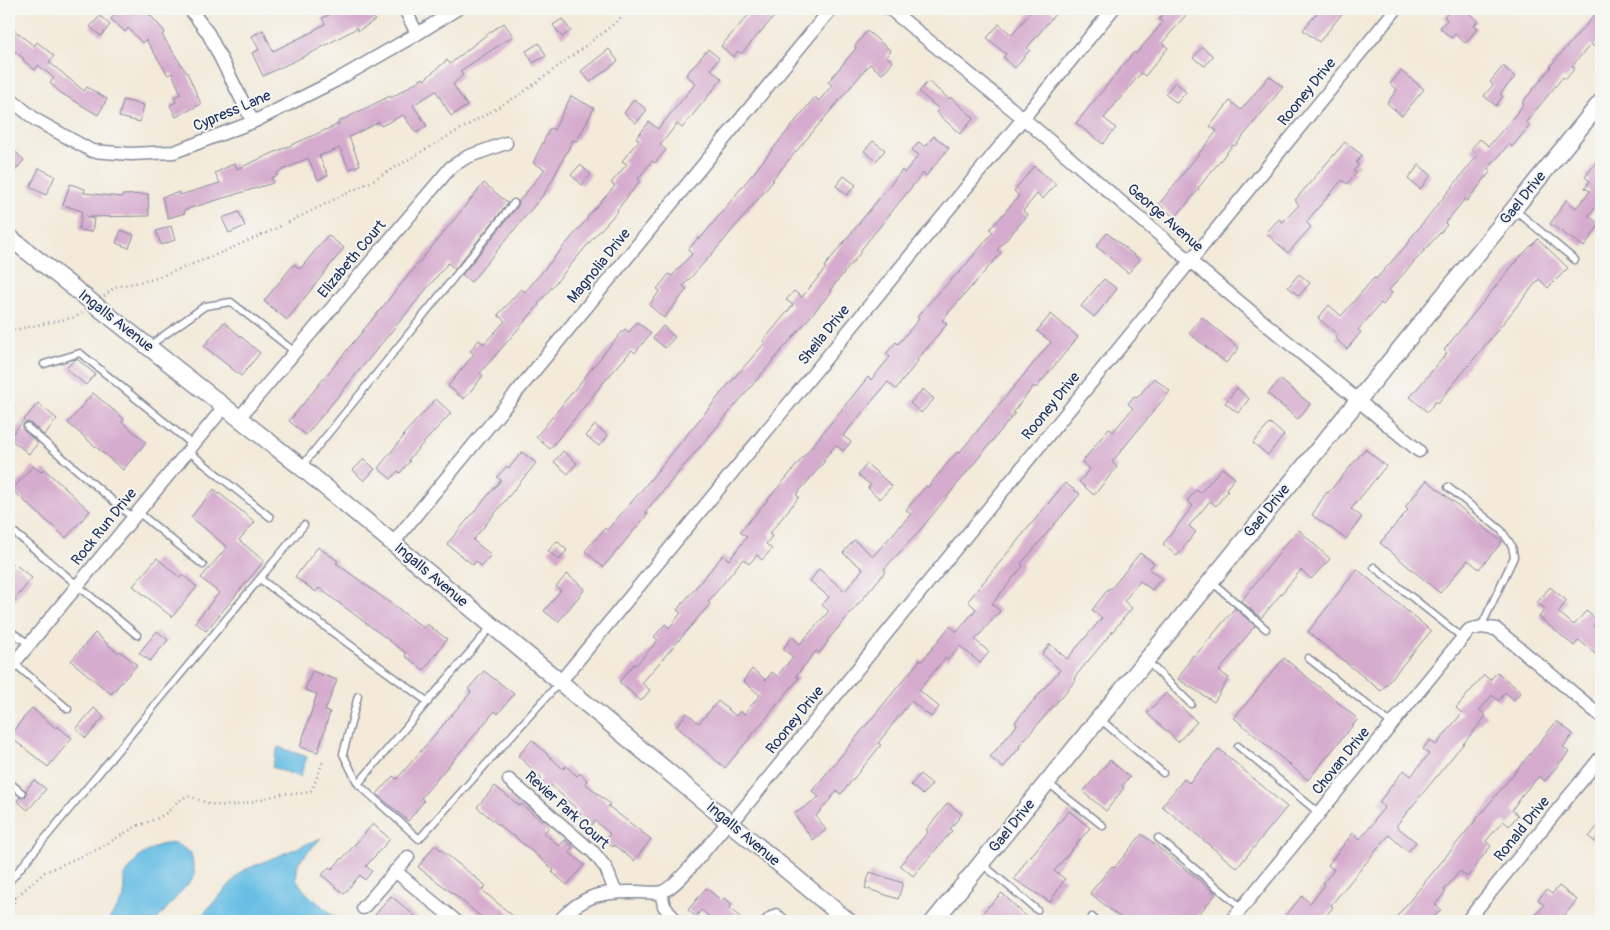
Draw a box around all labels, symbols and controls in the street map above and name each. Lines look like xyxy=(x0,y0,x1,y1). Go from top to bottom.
street label: Rooney Drive xyxy=(1274,54,1341,130)
street label: Cypress Lane xyxy=(190,86,274,136)
street label: Gael Drive xyxy=(1496,167,1551,229)
street label: George Avenue xyxy=(1123,180,1208,257)
street label: Elizabeth Court xyxy=(314,215,391,302)
street label: Magnolia Drive xyxy=(563,224,635,307)
street label: Ingalls Avenue xyxy=(75,286,158,357)
street label: Sheila Drive xyxy=(794,301,854,369)
street label: Rooney Drive xyxy=(1018,368,1085,444)
street label: Gael Drive xyxy=(1240,480,1295,542)
street label: Rock Run Drive xyxy=(67,484,141,569)
street label: Ingalls Avenue xyxy=(390,539,472,612)
street label: Rooney Drive xyxy=(762,682,829,758)
street label: Chovan Drive xyxy=(1308,723,1374,799)
street label: Revier Park Court xyxy=(521,767,614,854)
street label: Ronald Drive xyxy=(1490,792,1554,865)
street label: Gael Drive xyxy=(985,795,1040,857)
street label: Ingalls Avenue xyxy=(702,798,784,871)

